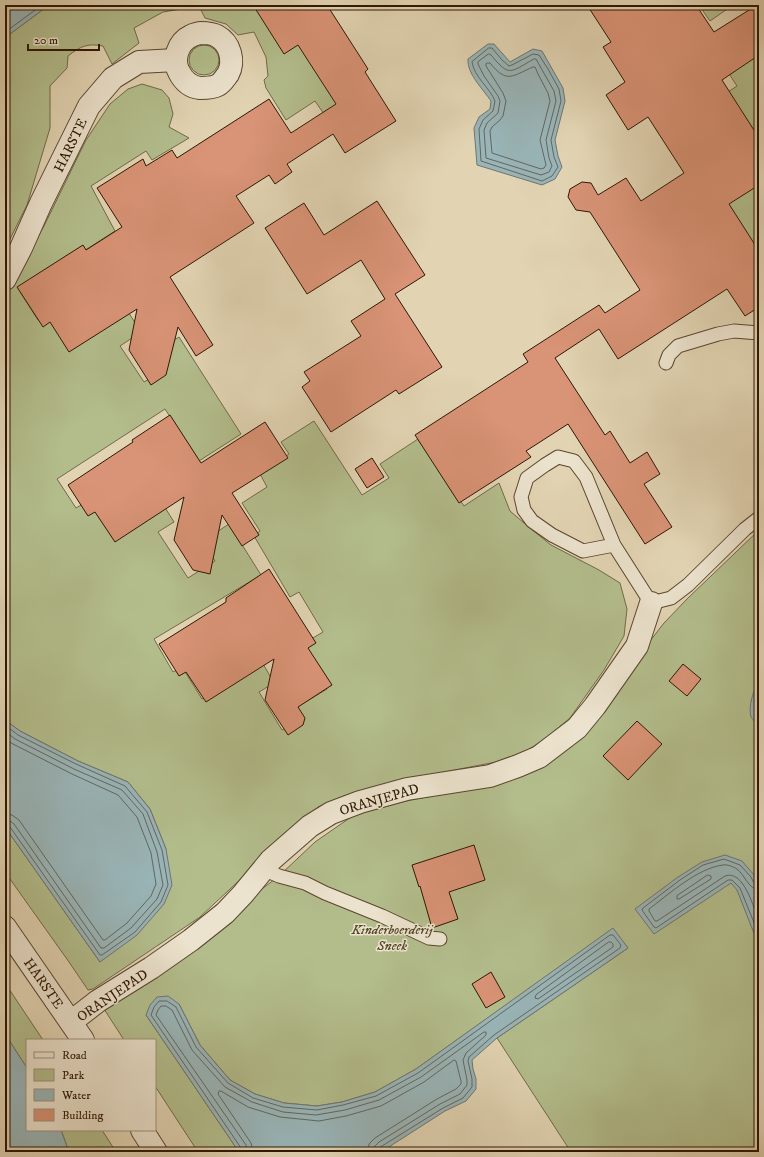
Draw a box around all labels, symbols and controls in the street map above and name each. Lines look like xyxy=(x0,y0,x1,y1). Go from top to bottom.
scale bar xyxy=(28,26,99,52)
text: 20 m xyxy=(34,33,58,48)
street label: HARSTE xyxy=(50,115,92,175)
street label: ORANJEPAD xyxy=(337,780,421,820)
park label: Kinderboerderij Sneek xyxy=(350,921,434,955)
street label: HARSTE xyxy=(19,955,67,1012)
street label: ORANJEPAD xyxy=(73,965,152,1026)
legend xyxy=(26,1039,156,1131)
text: Road xyxy=(62,1048,87,1063)
text: Park xyxy=(62,1068,84,1083)
text: Water xyxy=(61,1088,91,1103)
text: Building xyxy=(62,1108,103,1123)

